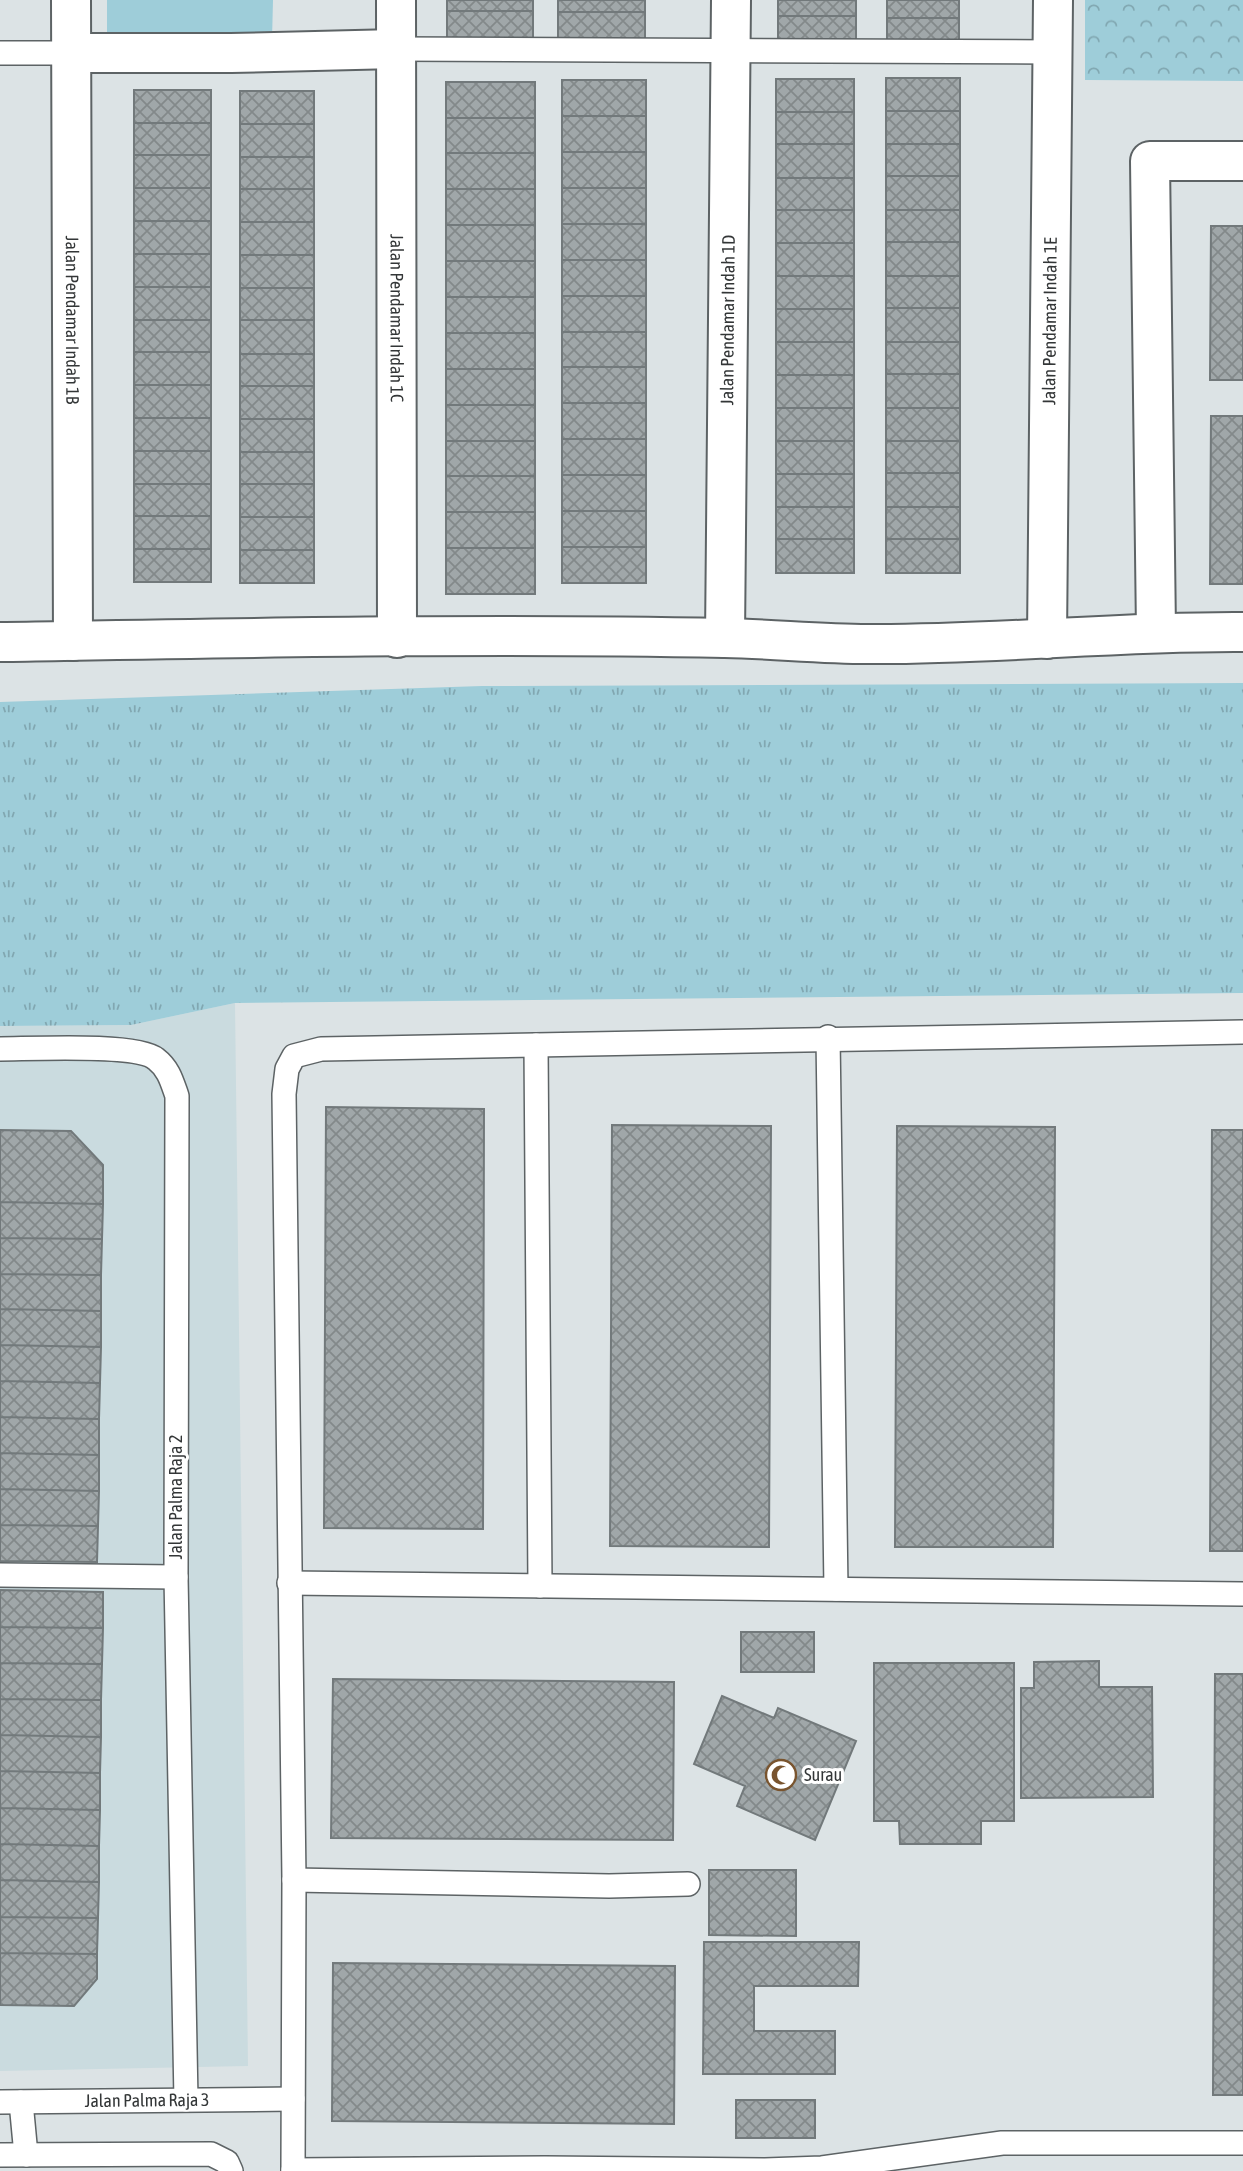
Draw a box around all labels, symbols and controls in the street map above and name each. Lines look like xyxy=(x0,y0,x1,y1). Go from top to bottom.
street label: Jalan Pendamar Indah 1C xyxy=(386,234,408,402)
street label: Jalan Pendamar Indah 1D xyxy=(716,235,739,405)
street label: Jalan Pendamar Indah 1B xyxy=(62,236,83,405)
street label: Jalan Pendamar Indah 1E xyxy=(1038,237,1061,405)
street label: Jalan Palma Raja 2 xyxy=(165,1435,186,1559)
mosque icon: Surau xyxy=(764,1758,798,1792)
place label: Surau xyxy=(804,1764,842,1785)
street label: Jalan Palma Raja 3 xyxy=(85,2089,209,2111)

